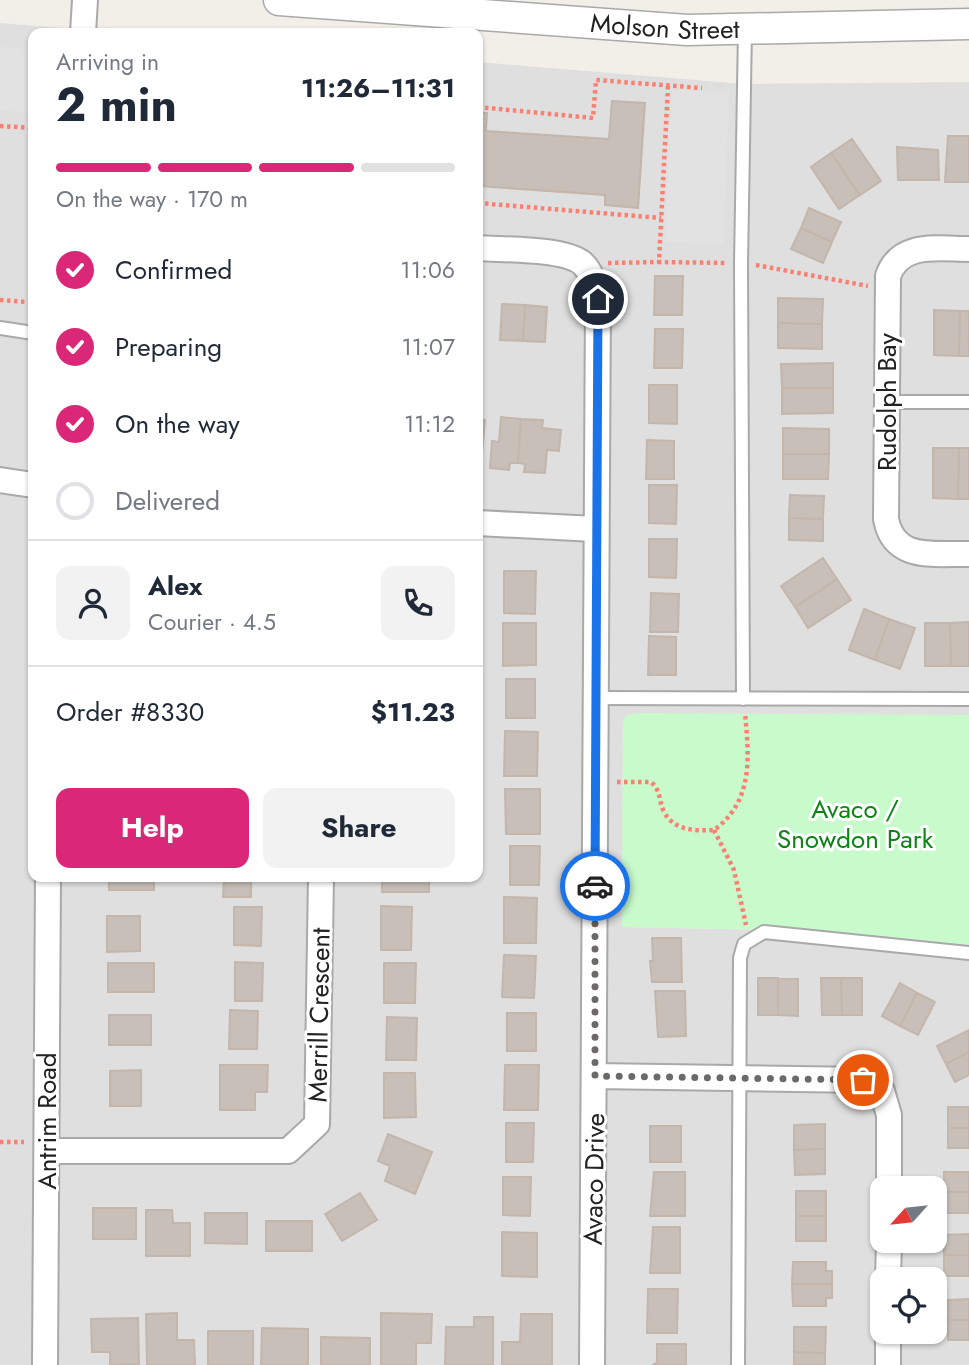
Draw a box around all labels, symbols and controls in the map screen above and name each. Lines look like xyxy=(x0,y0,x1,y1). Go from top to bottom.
street label: Molson Street xyxy=(589,4,741,49)
text: Arriving in xyxy=(56,45,159,79)
text: 11:26–11:31 xyxy=(301,69,455,107)
text: 2 min xyxy=(56,72,177,138)
text: On the way · 170 m xyxy=(56,182,248,216)
icon: check xyxy=(56,251,94,289)
text: Confirmed xyxy=(115,251,232,289)
text: 11:06 xyxy=(400,253,455,287)
pin xyxy=(568,269,628,329)
icon: home xyxy=(579,280,617,318)
icon: check xyxy=(56,328,94,366)
text: Preparing xyxy=(115,328,222,366)
text: 11:07 xyxy=(402,330,455,364)
street label: Rudolph Bay xyxy=(868,333,906,471)
icon: check xyxy=(56,405,94,443)
text: On the way xyxy=(115,405,240,443)
text: 11:12 xyxy=(404,407,455,441)
text: Delivered xyxy=(115,482,220,520)
button: person xyxy=(56,566,130,640)
button: phone xyxy=(381,566,455,640)
text: Alex xyxy=(148,567,202,605)
text: Courier · 4.5 xyxy=(148,605,276,639)
text: Order #8330 xyxy=(56,693,204,731)
text: $11.23 xyxy=(371,693,455,731)
button: Help xyxy=(56,788,249,868)
button: Share xyxy=(263,788,455,868)
park label: Avaco / Snowdon Park xyxy=(777,790,934,858)
courier xyxy=(560,851,630,921)
icon: car xyxy=(576,867,614,905)
street label: Merrill Crescent xyxy=(298,927,340,1103)
pin xyxy=(833,1050,893,1110)
street label: Antrim Road xyxy=(28,1053,66,1189)
icon: bag xyxy=(844,1061,882,1099)
street label: Avaco Drive xyxy=(574,1113,614,1245)
north arrow xyxy=(870,1176,947,1253)
map controls xyxy=(870,1176,947,1344)
button: locate xyxy=(870,1267,947,1344)

